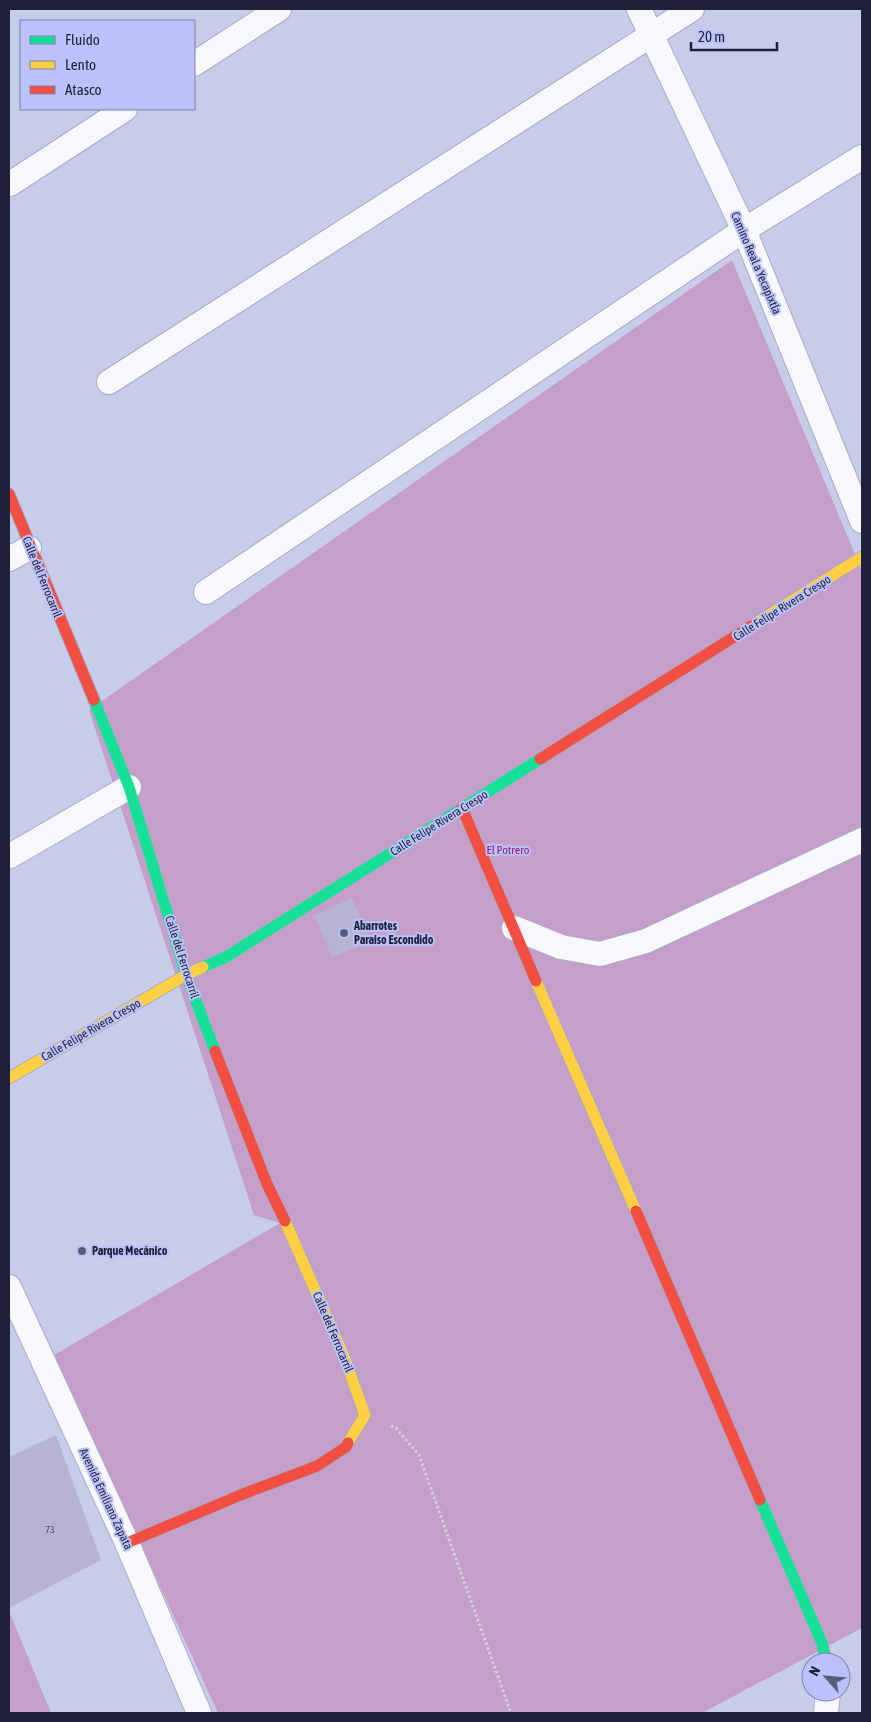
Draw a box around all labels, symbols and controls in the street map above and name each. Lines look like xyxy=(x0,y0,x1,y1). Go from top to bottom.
legend xyxy=(20,20,195,110)
scale bar xyxy=(691,20,777,52)
text: 20 m xyxy=(698,28,725,45)
text: Fluido xyxy=(65,31,100,48)
text: Lento xyxy=(65,56,96,73)
text: Atasco xyxy=(65,81,102,98)
street label: Camino Real a Yecapixtla xyxy=(728,210,784,316)
street label: Calle del Ferrocarril xyxy=(19,534,65,620)
street label: Calle Felipe Rivera Crespo xyxy=(731,572,834,644)
street label: Calle Felipe Rivera Crespo xyxy=(388,787,491,859)
park label: El Potrero xyxy=(487,843,530,857)
street label: Calle del Ferrocarril xyxy=(162,914,202,1001)
place label: Abarrotes Paraiso Escondido xyxy=(353,919,434,947)
marker: Abarrotes Paraiso Escondido xyxy=(338,927,350,939)
street label: Calle Felipe Rivera Crespo xyxy=(39,996,144,1064)
place label: Parque Mecánico xyxy=(92,1244,168,1258)
marker: Parque Mecánico xyxy=(76,1245,88,1257)
street label: Calle del Ferrocarril xyxy=(310,1290,357,1375)
street label: Avenida Emiliano Zapata xyxy=(76,1446,136,1552)
house number: 73 xyxy=(45,1524,55,1535)
north arrow xyxy=(801,1652,851,1702)
text: N xyxy=(805,1664,823,1678)

